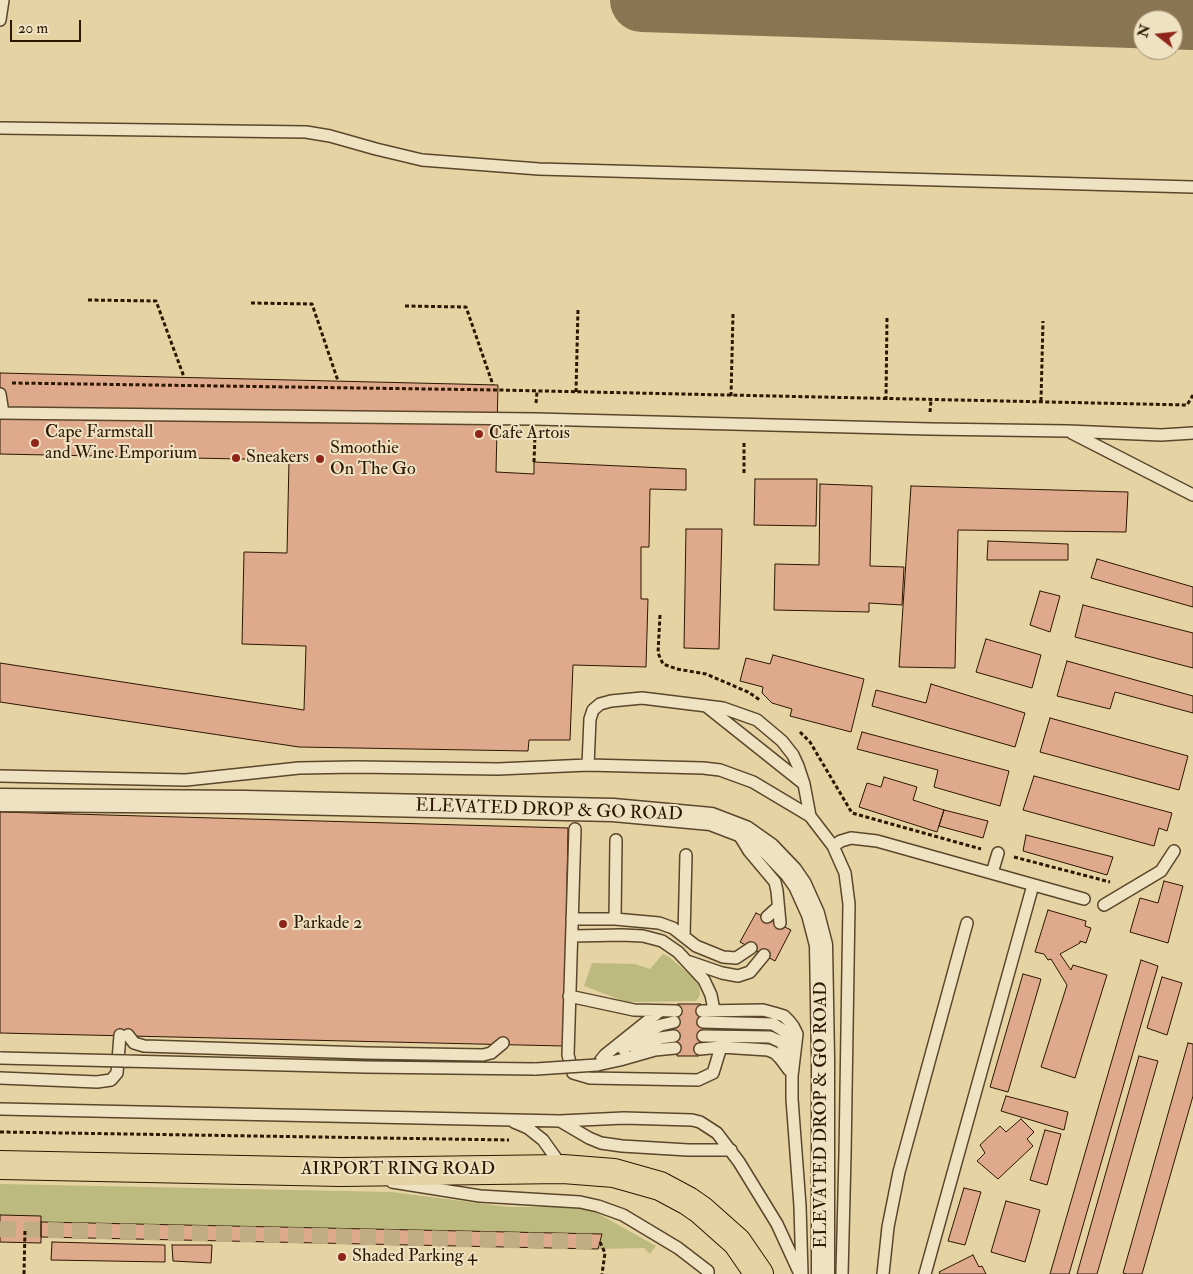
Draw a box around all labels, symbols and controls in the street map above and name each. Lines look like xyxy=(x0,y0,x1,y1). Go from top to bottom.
scale bar xyxy=(12,10,84,42)
north arrow xyxy=(1133,10,1183,60)
text: 20 m xyxy=(18,19,48,38)
text: N xyxy=(1134,23,1154,39)
place label: Cape Farmstall and Wine Emporium xyxy=(45,422,197,464)
place label: Cafe Artois xyxy=(489,423,570,445)
marker: Cafe Artois xyxy=(473,428,485,440)
marker: Cape Farmstall and Wine Emporium xyxy=(29,437,41,449)
place label: Smoothie On The Go xyxy=(330,438,416,480)
place label: Sneakers xyxy=(246,447,309,469)
marker: Sneakers xyxy=(230,452,242,464)
marker: Smoothie On The Go xyxy=(314,453,326,465)
street label: ELEVATED DROP & GO ROAD xyxy=(415,796,683,826)
place label: Parkade 2 xyxy=(293,913,362,935)
marker: Parkade 2 xyxy=(277,918,289,930)
street label: ELEVATED DROP & GO ROAD xyxy=(811,981,833,1249)
street label: AIRPORT RING ROAD xyxy=(301,1159,495,1181)
place label: Shaded Parking 4 xyxy=(352,1246,477,1268)
marker: Shaded Parking 4 xyxy=(336,1251,348,1263)

